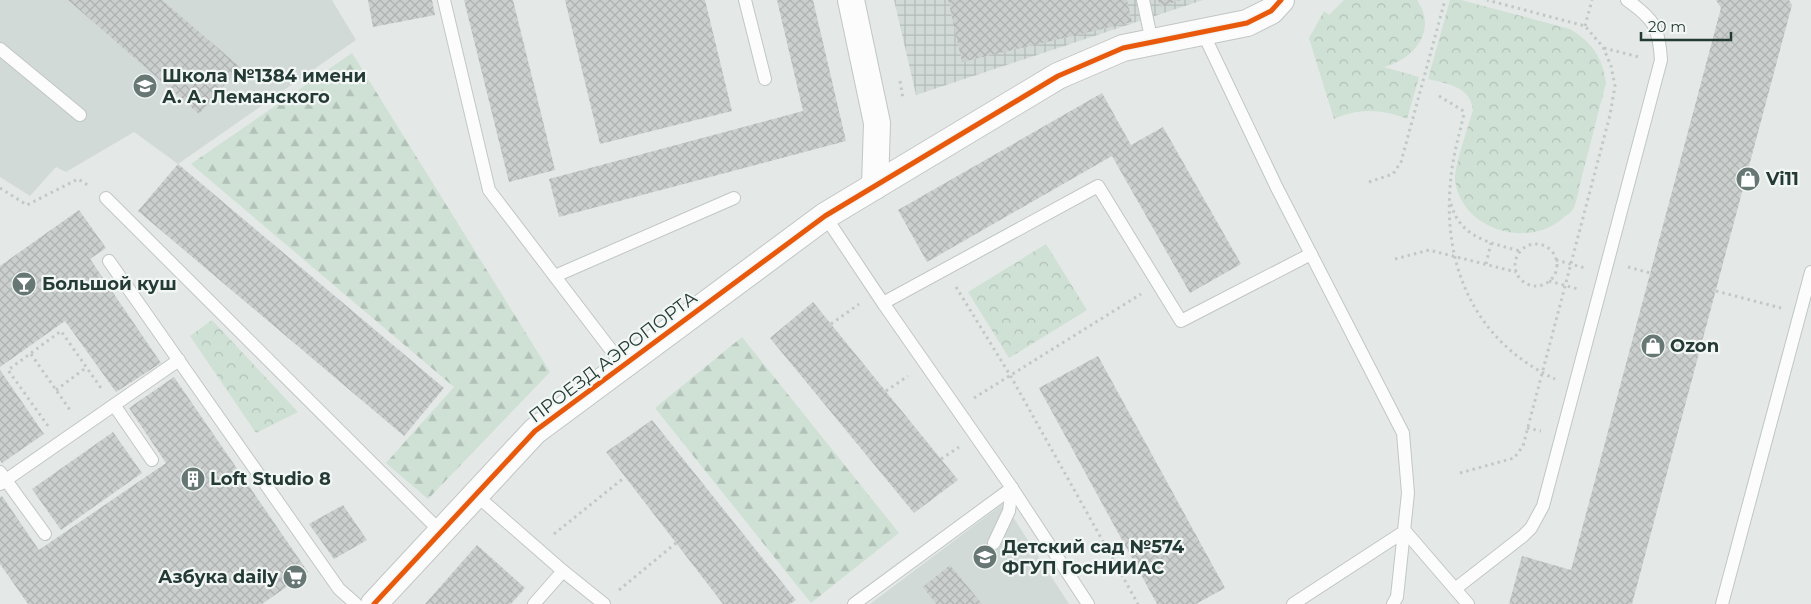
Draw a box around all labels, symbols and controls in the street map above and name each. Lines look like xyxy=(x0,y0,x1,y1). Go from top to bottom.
scale bar xyxy=(1641,10,1731,42)
text: 20 m xyxy=(1648,17,1686,36)
place label: Школа №1384 имени А. А. Леманского xyxy=(162,65,366,108)
school or university icon: Школа №1384 имени А. А. Леманского xyxy=(132,73,158,99)
shop icon: Vi11 xyxy=(1735,166,1761,192)
place label: Vi11 xyxy=(1765,168,1799,190)
bar icon: Большой куш xyxy=(11,271,37,297)
place label: Большой куш xyxy=(42,273,177,295)
street label: ПРОЕЗД АЭРОПОРТА xyxy=(525,286,702,427)
shop icon: Ozon xyxy=(1640,333,1666,359)
place label: Ozon xyxy=(1670,335,1719,357)
building icon: Loft Studio 8 xyxy=(180,466,206,492)
place label: Loft Studio 8 xyxy=(210,468,331,490)
place label: Детский сад №574 ФГУП ГосНИИАС xyxy=(1002,536,1185,579)
school or university icon: Детский сад №574 ФГУП ГосНИИАС xyxy=(972,544,998,570)
supermarket icon: Азбука daily xyxy=(282,564,308,590)
place label: Азбука daily xyxy=(158,566,278,588)

